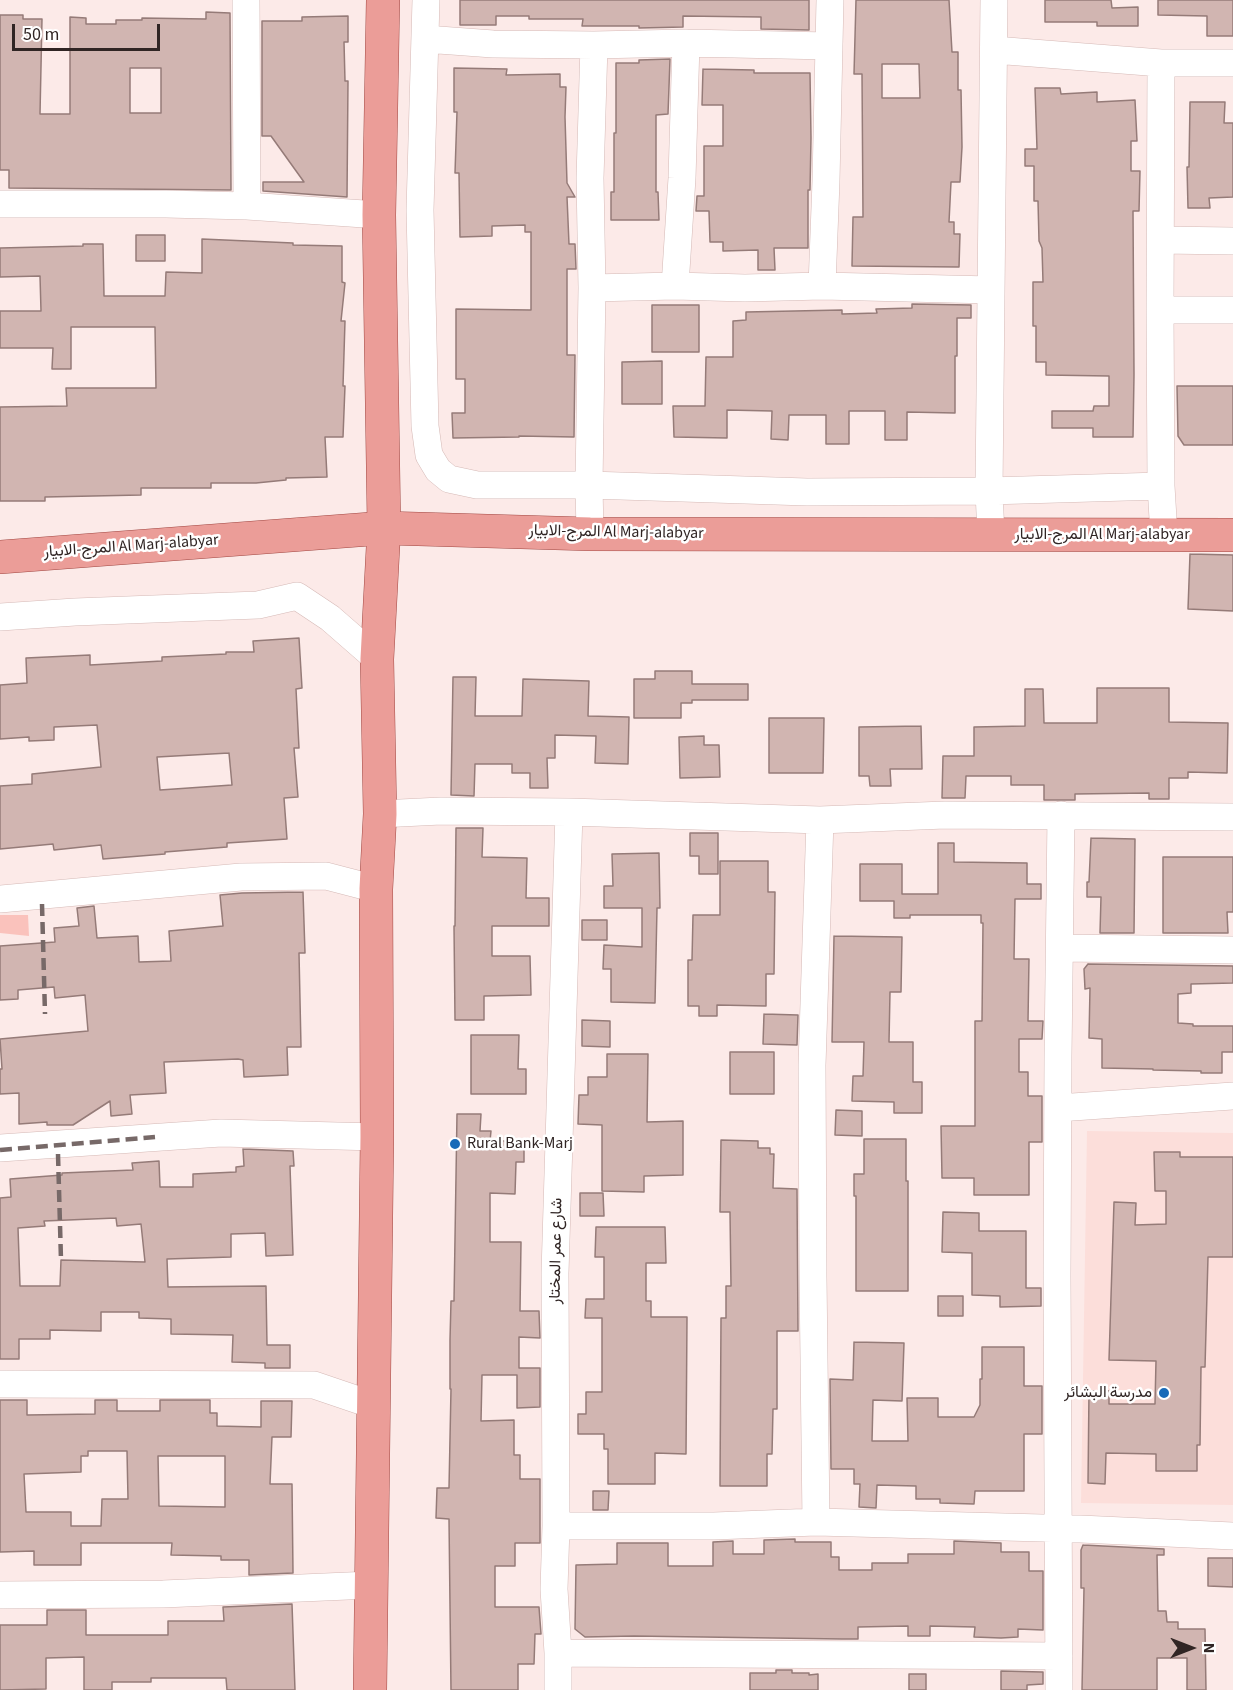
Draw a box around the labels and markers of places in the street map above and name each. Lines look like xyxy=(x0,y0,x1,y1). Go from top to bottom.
place label: Rural Bank-Marj xyxy=(467,1134,573,1154)
marker: Rural Bank-Marj xyxy=(448,1137,462,1151)
place label: مدرسة البشائر xyxy=(1064,1383,1152,1403)
marker: مدرسة البشائر xyxy=(1157,1386,1171,1400)

